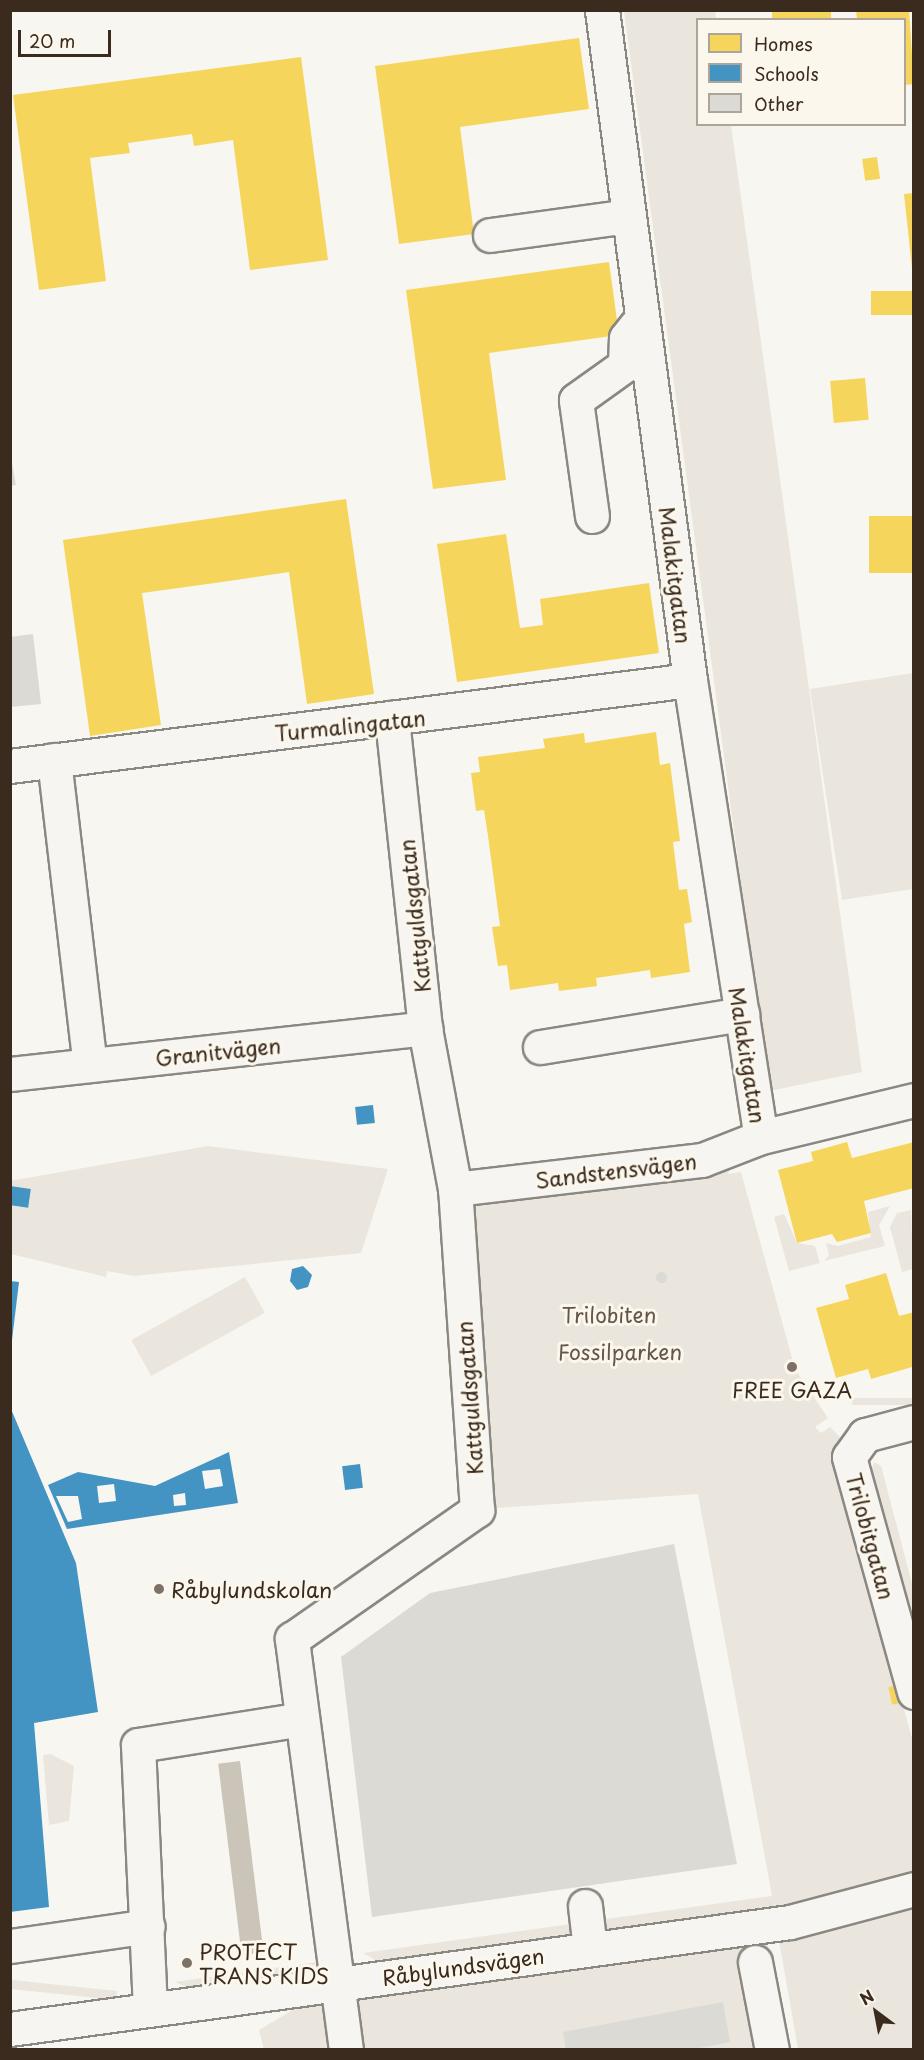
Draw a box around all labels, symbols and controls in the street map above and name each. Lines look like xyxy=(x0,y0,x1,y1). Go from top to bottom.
scale bar xyxy=(21,18,114,56)
legend xyxy=(696,18,906,126)
text: 20 m xyxy=(29,27,75,54)
text: Homes xyxy=(754,30,812,57)
text: Schools xyxy=(754,60,819,87)
text: Other xyxy=(754,90,803,117)
street label: Malakitgatan xyxy=(655,505,697,645)
street label: Turmalingatan xyxy=(273,705,427,745)
street label: Kattguldsgatan xyxy=(393,838,435,994)
street label: Malakitgatan xyxy=(725,985,771,1125)
street label: Granitvägen xyxy=(154,1032,282,1070)
street label: Sandstensvägen xyxy=(534,1148,698,1192)
park label: Trilobiten xyxy=(562,1301,656,1327)
street label: Kattguldsgatan xyxy=(451,1320,487,1476)
park label: Fossilparken xyxy=(558,1338,682,1364)
marker: FREE GAZA xyxy=(785,1360,799,1374)
place label: FREE GAZA xyxy=(731,1376,853,1402)
street label: Trilobitgatan xyxy=(842,1470,900,1602)
place label: Råbylundskolan xyxy=(171,1576,332,1602)
marker: Råbylundskolan xyxy=(152,1582,166,1596)
place label: PROTECT TRANS KIDS xyxy=(199,1938,330,1988)
street label: Råbylundsvägen xyxy=(380,1942,546,1990)
marker: PROTECT TRANS KIDS xyxy=(180,1956,194,1970)
north arrow xyxy=(846,1982,906,2042)
text: N xyxy=(855,1983,878,2010)

